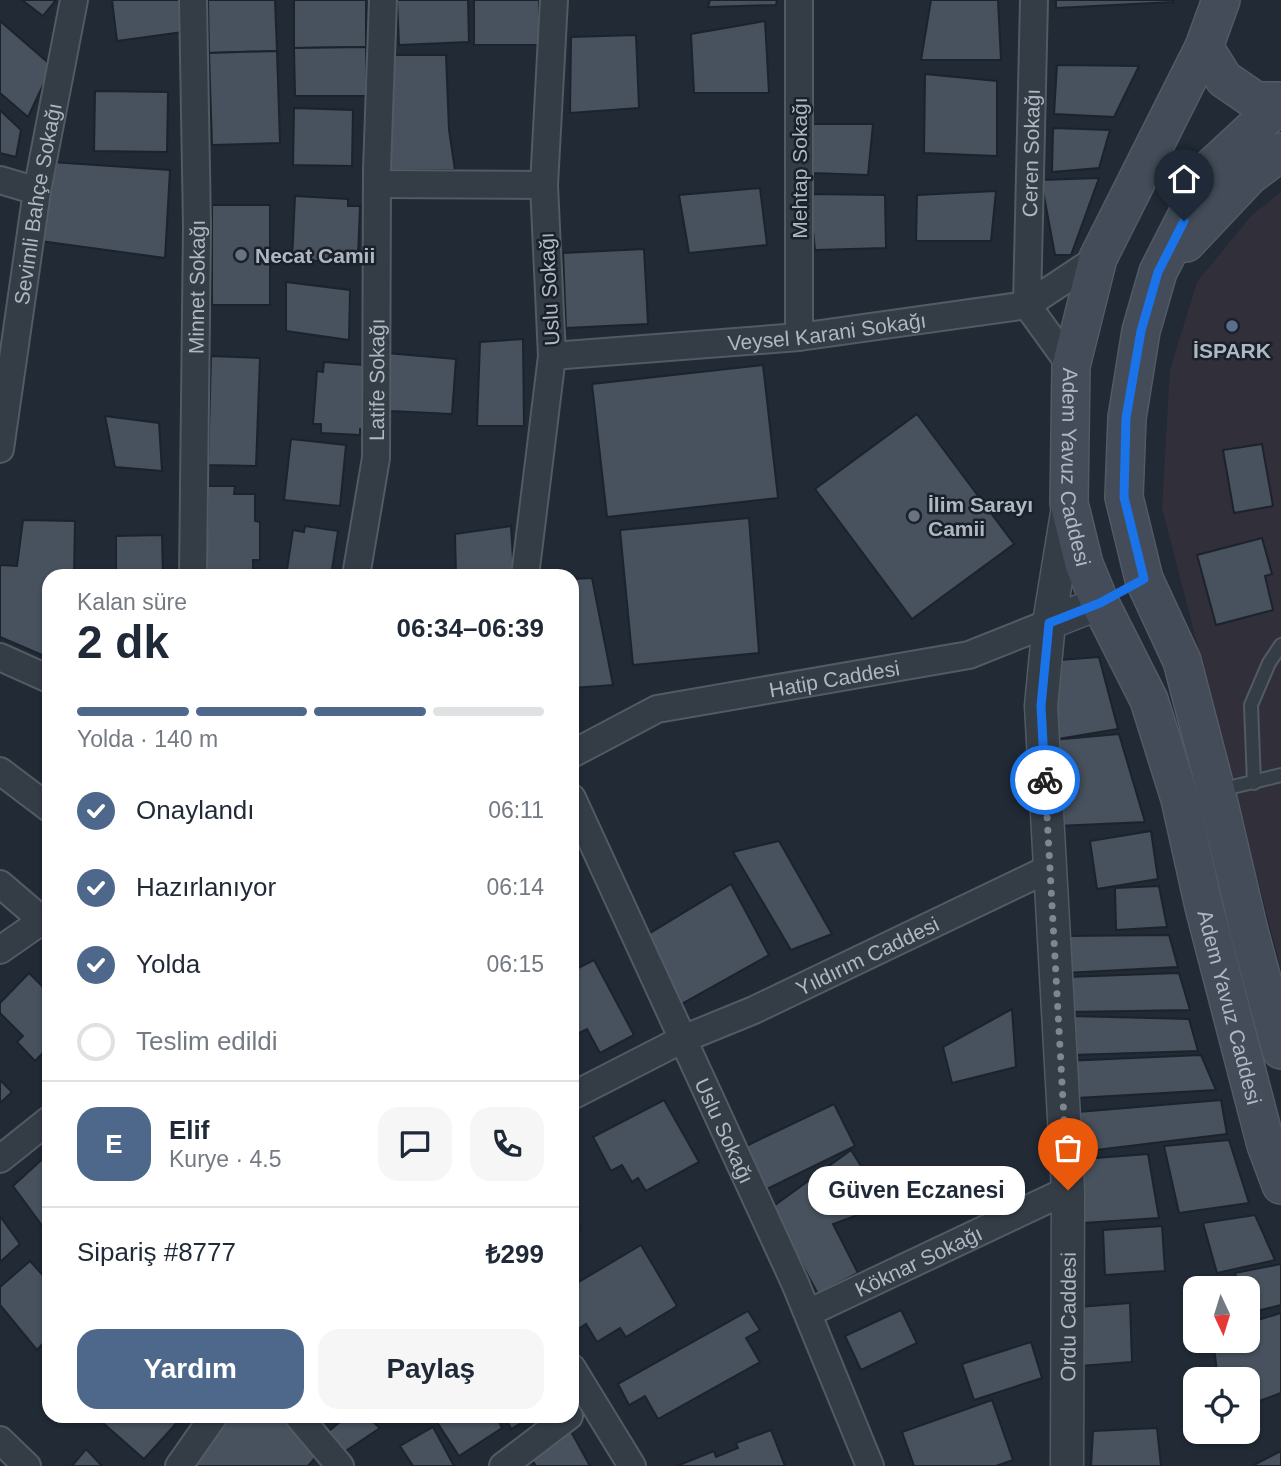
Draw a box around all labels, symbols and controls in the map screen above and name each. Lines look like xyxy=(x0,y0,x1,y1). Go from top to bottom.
street label: Ceren Sokağı xyxy=(1018,89,1043,218)
street label: Mehtap Sokağı xyxy=(788,97,811,239)
street label: Sevimli Bahçe Sokağı xyxy=(9,101,65,306)
pin xyxy=(1154,149,1214,221)
icon: home xyxy=(1165,160,1203,198)
street label: Minnet Sokağı xyxy=(184,220,209,354)
street label: Uslu Sokağı xyxy=(535,232,563,346)
place label: Necat Camii xyxy=(255,244,375,267)
marker: Necat Camii xyxy=(233,247,249,263)
street label: Veysel Karani Sokağı xyxy=(727,308,928,354)
street label: Latife Sokağı xyxy=(365,318,388,441)
marker: İSPARK xyxy=(1224,318,1240,334)
place label: İSPARK xyxy=(1193,339,1271,362)
street label: Adem Yavuz Caddesi xyxy=(1057,367,1096,568)
place label: İlim Sarayı Camii xyxy=(928,493,1033,540)
marker: İlim Sarayı Camii xyxy=(906,508,922,524)
text: Kalan süre xyxy=(77,589,187,615)
text: 06:34–06:39 xyxy=(397,613,544,643)
text: 2 dk xyxy=(77,616,169,668)
street label: Hatip Caddesi xyxy=(767,656,901,701)
text: Yolda · 140 m xyxy=(77,726,218,752)
courier xyxy=(1010,745,1080,815)
icon: bike xyxy=(1026,761,1064,799)
icon: check xyxy=(77,792,115,830)
text: Onaylandı xyxy=(136,795,255,825)
text: 06:11 xyxy=(488,797,544,823)
icon: check xyxy=(77,869,115,907)
text: Hazırlanıyor xyxy=(136,872,276,902)
text: 06:14 xyxy=(486,874,544,900)
street label: Adem Yavuz Caddesi xyxy=(1194,907,1266,1107)
street label: Yıldırım Caddesi xyxy=(792,912,942,1000)
icon: check xyxy=(77,946,115,984)
text: Yolda xyxy=(136,949,200,979)
text: 06:15 xyxy=(486,951,544,977)
text: Teslim edildi xyxy=(136,1026,278,1056)
street label: Uslu Sokağı xyxy=(691,1074,759,1187)
button: chat xyxy=(378,1107,452,1181)
button: phone xyxy=(470,1107,544,1181)
text: Elif xyxy=(169,1115,209,1145)
pin xyxy=(1038,1118,1098,1190)
text: E xyxy=(105,1129,123,1159)
icon: bag xyxy=(1049,1129,1087,1167)
text: Kurye · 4.5 xyxy=(169,1146,282,1172)
callout: Güven Eczanesi xyxy=(809,1166,1026,1214)
text: Güven Eczanesi xyxy=(828,1177,1005,1203)
street label: Köknar Sokağı xyxy=(851,1221,986,1301)
text: Sipariş #8777 xyxy=(77,1237,236,1267)
text: ₺299 xyxy=(486,1239,544,1269)
street label: Ordu Caddesi xyxy=(1056,1252,1079,1382)
north arrow xyxy=(1183,1276,1260,1353)
map controls xyxy=(1183,1276,1260,1444)
button: Yardım xyxy=(77,1329,304,1409)
button: Paylaş xyxy=(318,1329,544,1409)
button: locate xyxy=(1183,1367,1260,1444)

